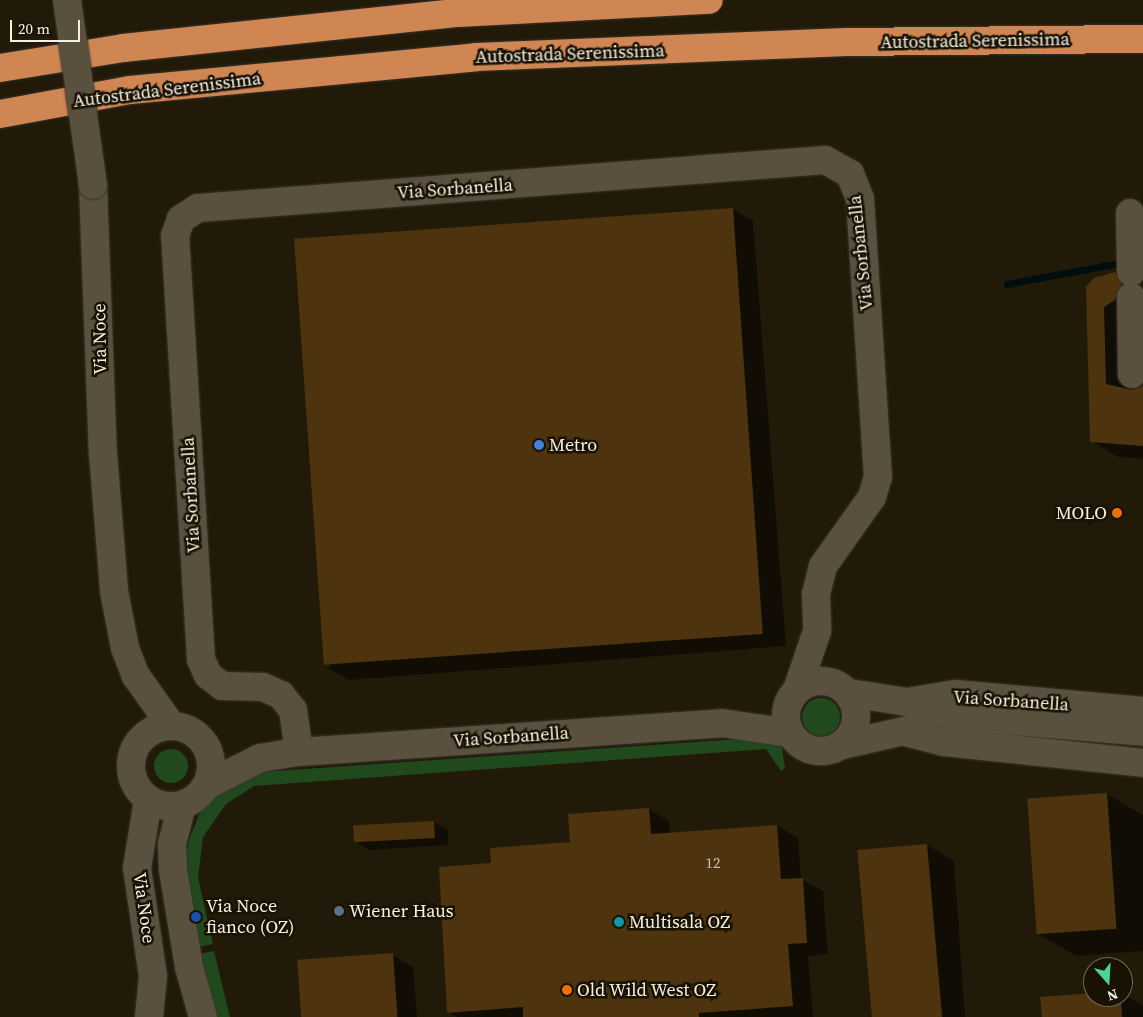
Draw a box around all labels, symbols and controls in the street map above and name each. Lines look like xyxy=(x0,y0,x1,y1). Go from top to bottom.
scale bar xyxy=(12,10,82,42)
text: 20 m xyxy=(18,18,50,39)
street label: Autostrada Serenissima xyxy=(880,29,1070,53)
street label: Autostrada Serenissima xyxy=(475,40,665,68)
street label: Autostrada Serenissima xyxy=(72,68,262,112)
street label: Via Sorbanella xyxy=(396,174,514,204)
street label: Via Sorbanella xyxy=(844,194,878,312)
street label: Via Noce xyxy=(89,303,111,375)
place label: Metro xyxy=(549,434,597,456)
street label: Via Sorbanella xyxy=(177,437,205,553)
marker: Metro xyxy=(533,439,545,451)
place label: MOLO xyxy=(1056,502,1107,524)
marker: MOLO xyxy=(1111,507,1123,519)
street label: Via Sorbanella xyxy=(952,686,1070,716)
street label: Via Sorbanella xyxy=(452,722,570,752)
house number: 12 xyxy=(706,854,720,872)
street label: Via Noce xyxy=(128,871,160,945)
place label: Via Noce fianco (OZ) xyxy=(206,896,294,939)
place label: Wiener Haus xyxy=(349,900,454,922)
marker: Wiener Haus xyxy=(333,905,345,917)
marker: Via Noce fianco (OZ) xyxy=(190,911,202,923)
place label: Multisala OZ xyxy=(629,911,730,933)
marker: Multisala OZ xyxy=(613,916,625,928)
north arrow xyxy=(1083,957,1133,1007)
place label: Old Wild West OZ xyxy=(577,979,717,1001)
marker: Old Wild West OZ xyxy=(561,984,573,996)
text: N xyxy=(1104,984,1121,1006)

